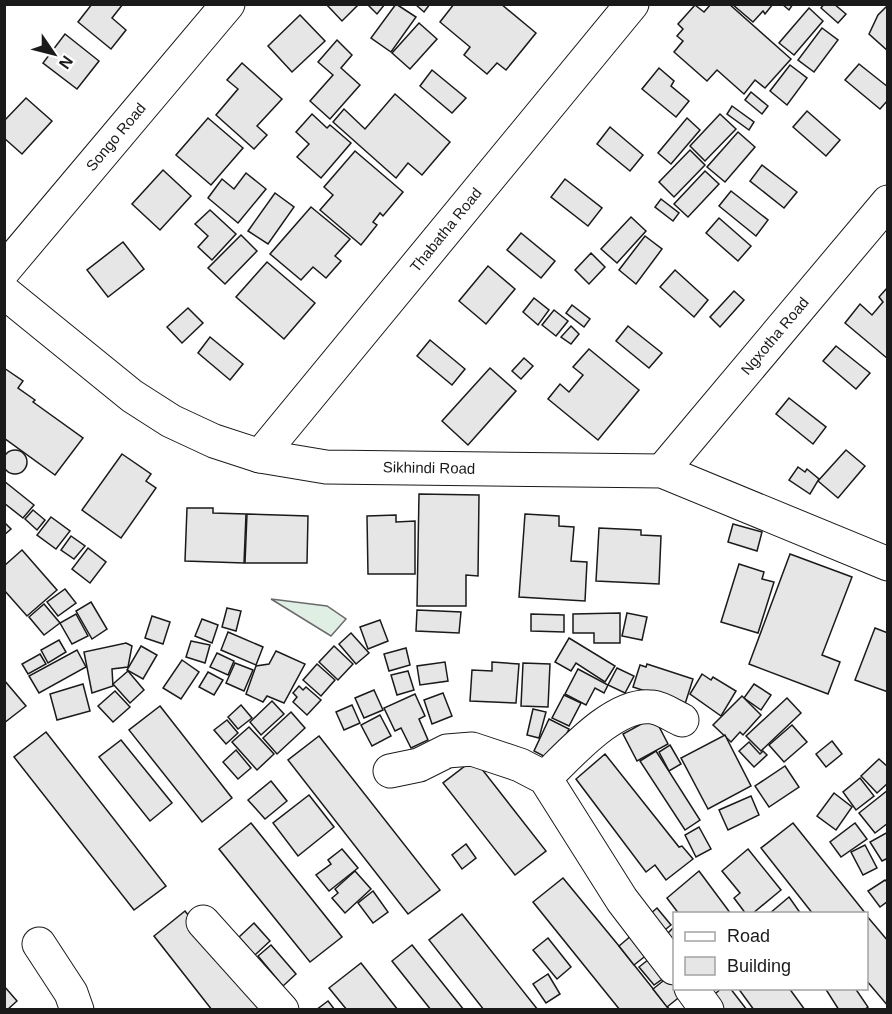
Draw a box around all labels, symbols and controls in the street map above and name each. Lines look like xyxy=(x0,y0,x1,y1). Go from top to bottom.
north arrow xyxy=(24,24,84,84)
text: N xyxy=(56,53,76,72)
street label: Songo Road xyxy=(82,99,149,174)
street label: Thabatha Road xyxy=(406,184,485,275)
street label: Ngxotha Road xyxy=(737,293,812,378)
street label: Sikhindi Road xyxy=(383,458,475,477)
legend xyxy=(673,912,868,990)
text: Road xyxy=(727,926,770,946)
text: Building xyxy=(727,956,791,976)

